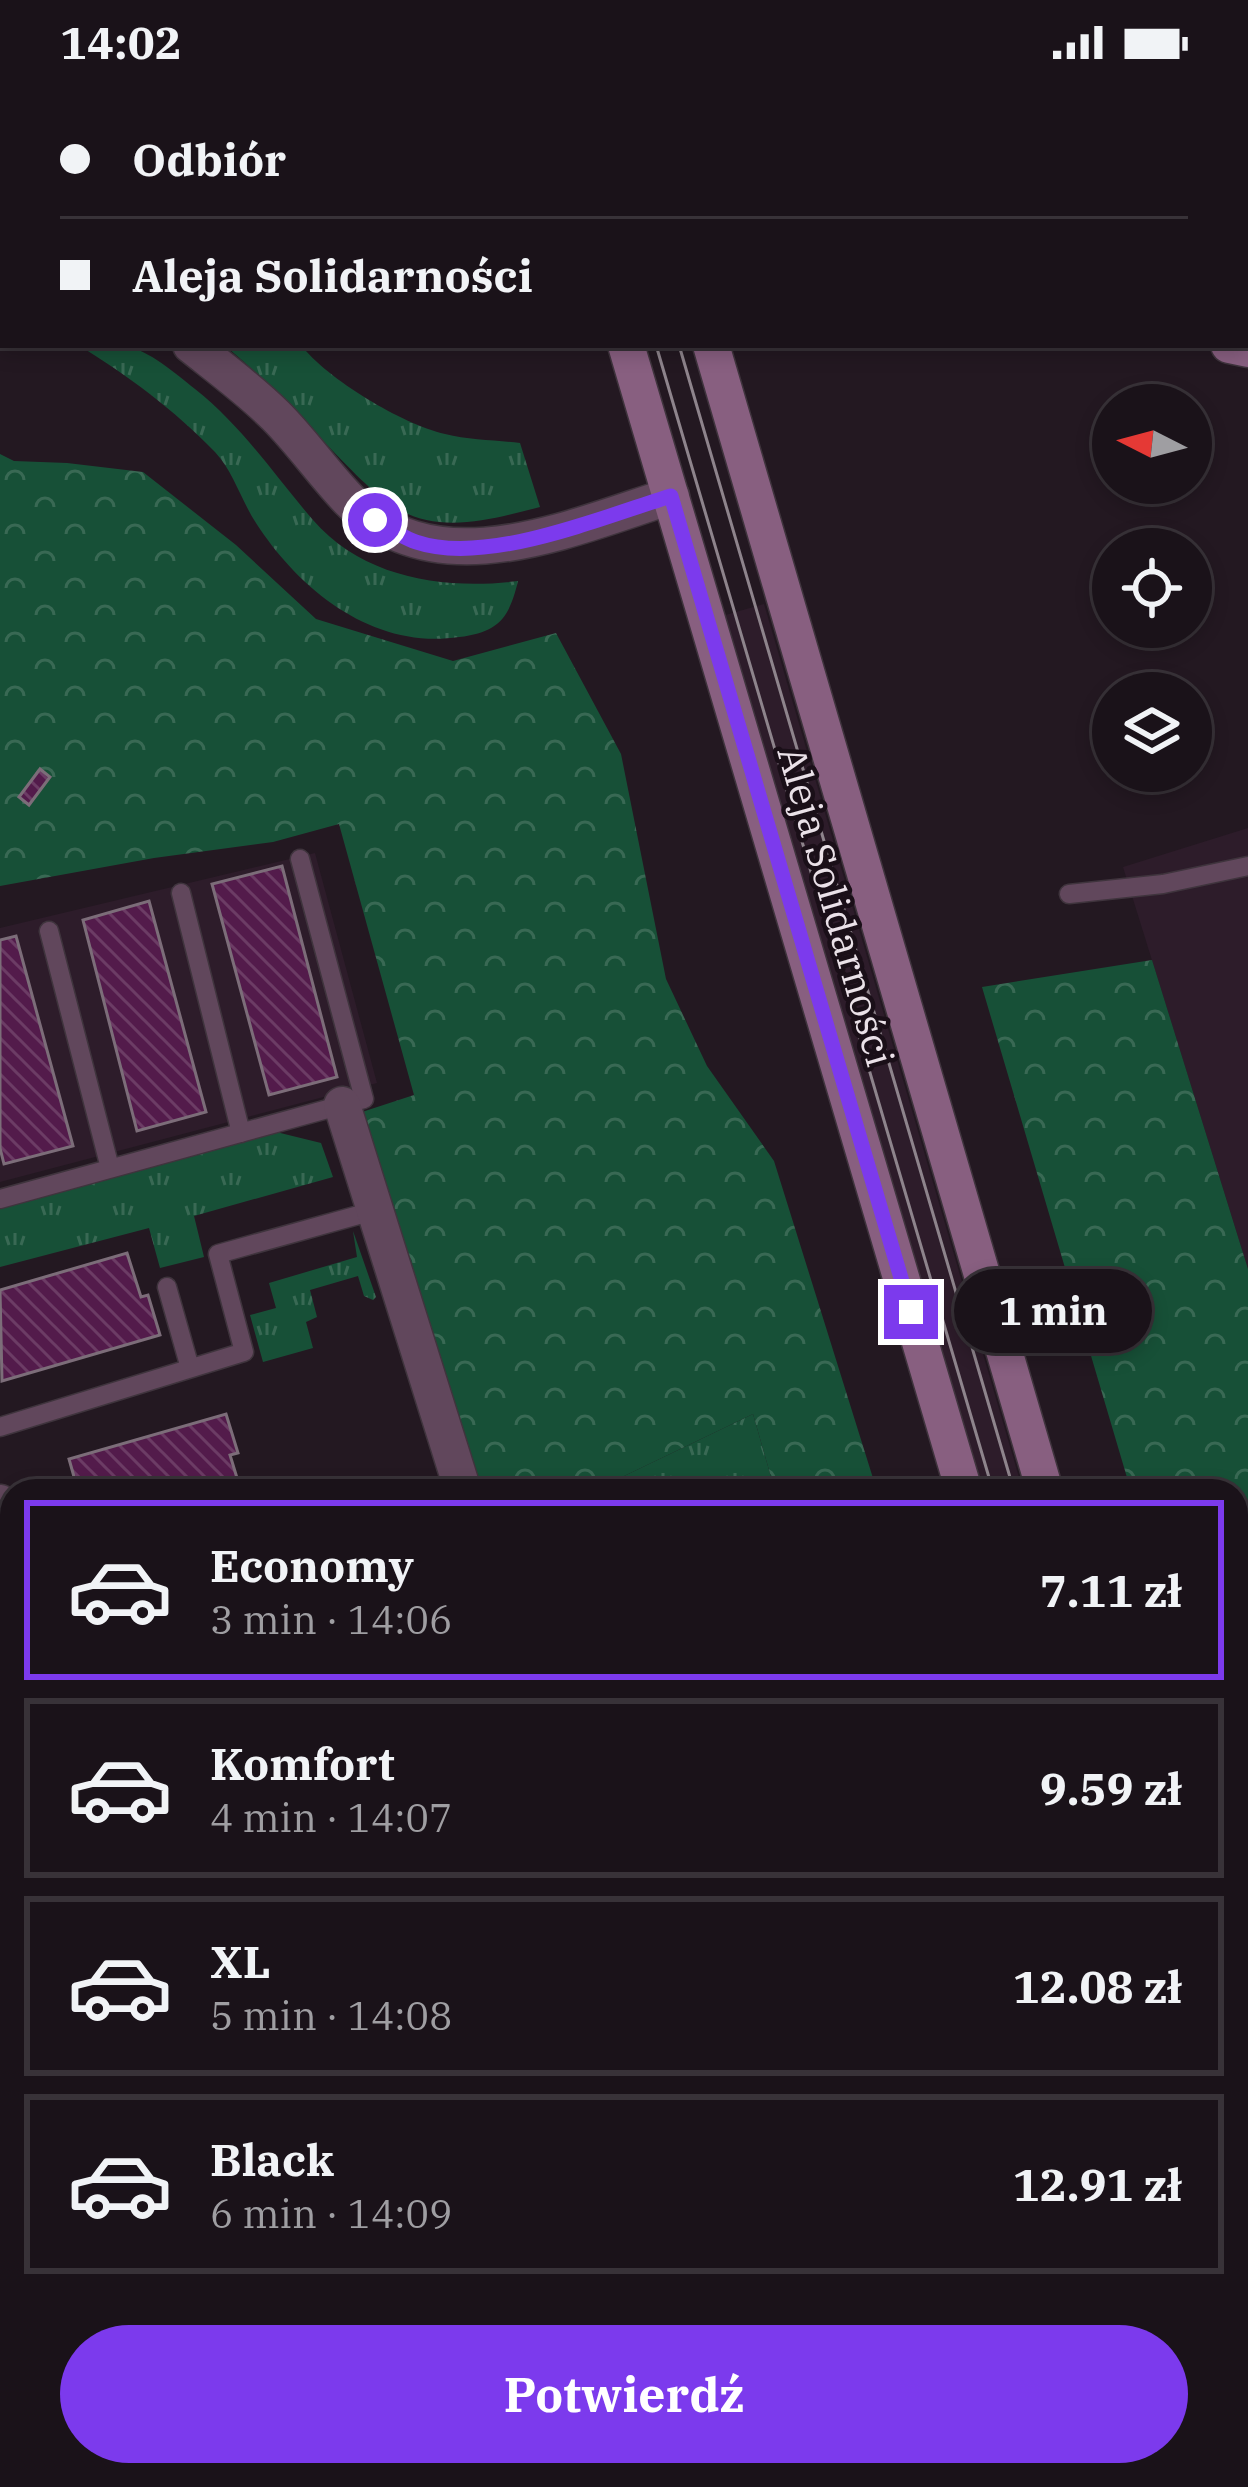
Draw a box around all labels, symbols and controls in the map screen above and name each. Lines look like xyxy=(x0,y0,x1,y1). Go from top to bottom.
text: 14:02 xyxy=(60,13,182,71)
text: Odbiór xyxy=(132,130,286,188)
text: Aleja Solidarności xyxy=(132,246,533,304)
north arrow xyxy=(1092,384,1212,504)
map controls xyxy=(1092,384,1212,792)
route start xyxy=(348,493,402,547)
button: locate xyxy=(1092,528,1212,648)
button: layers xyxy=(1092,672,1212,792)
street label: Aleja Solidarności xyxy=(766,740,907,1072)
callout: 1 min xyxy=(953,1270,1151,1354)
route end xyxy=(884,1285,938,1339)
text: 1 min xyxy=(998,1285,1108,1336)
icon: car xyxy=(66,1536,174,1644)
text: Economy xyxy=(210,1536,414,1594)
text: 7.11 zł xyxy=(1040,1561,1182,1619)
text: 3 min · 14:06 xyxy=(210,1594,452,1645)
icon: car xyxy=(66,1734,174,1842)
text: Komfort xyxy=(210,1734,395,1792)
text: 9.59 zł xyxy=(1040,1759,1182,1817)
text: 4 min · 14:07 xyxy=(210,1792,452,1843)
icon: car xyxy=(66,1932,174,2040)
text: XL xyxy=(210,1932,271,1990)
text: 12.08 zł xyxy=(1013,1957,1182,2015)
text: 5 min · 14:08 xyxy=(210,1990,452,2041)
icon: car xyxy=(66,2130,174,2238)
text: Black xyxy=(210,2130,334,2188)
text: 12.91 zł xyxy=(1013,2155,1182,2213)
text: 6 min · 14:09 xyxy=(210,2188,452,2239)
button: Potwierdź xyxy=(60,2325,1188,2463)

